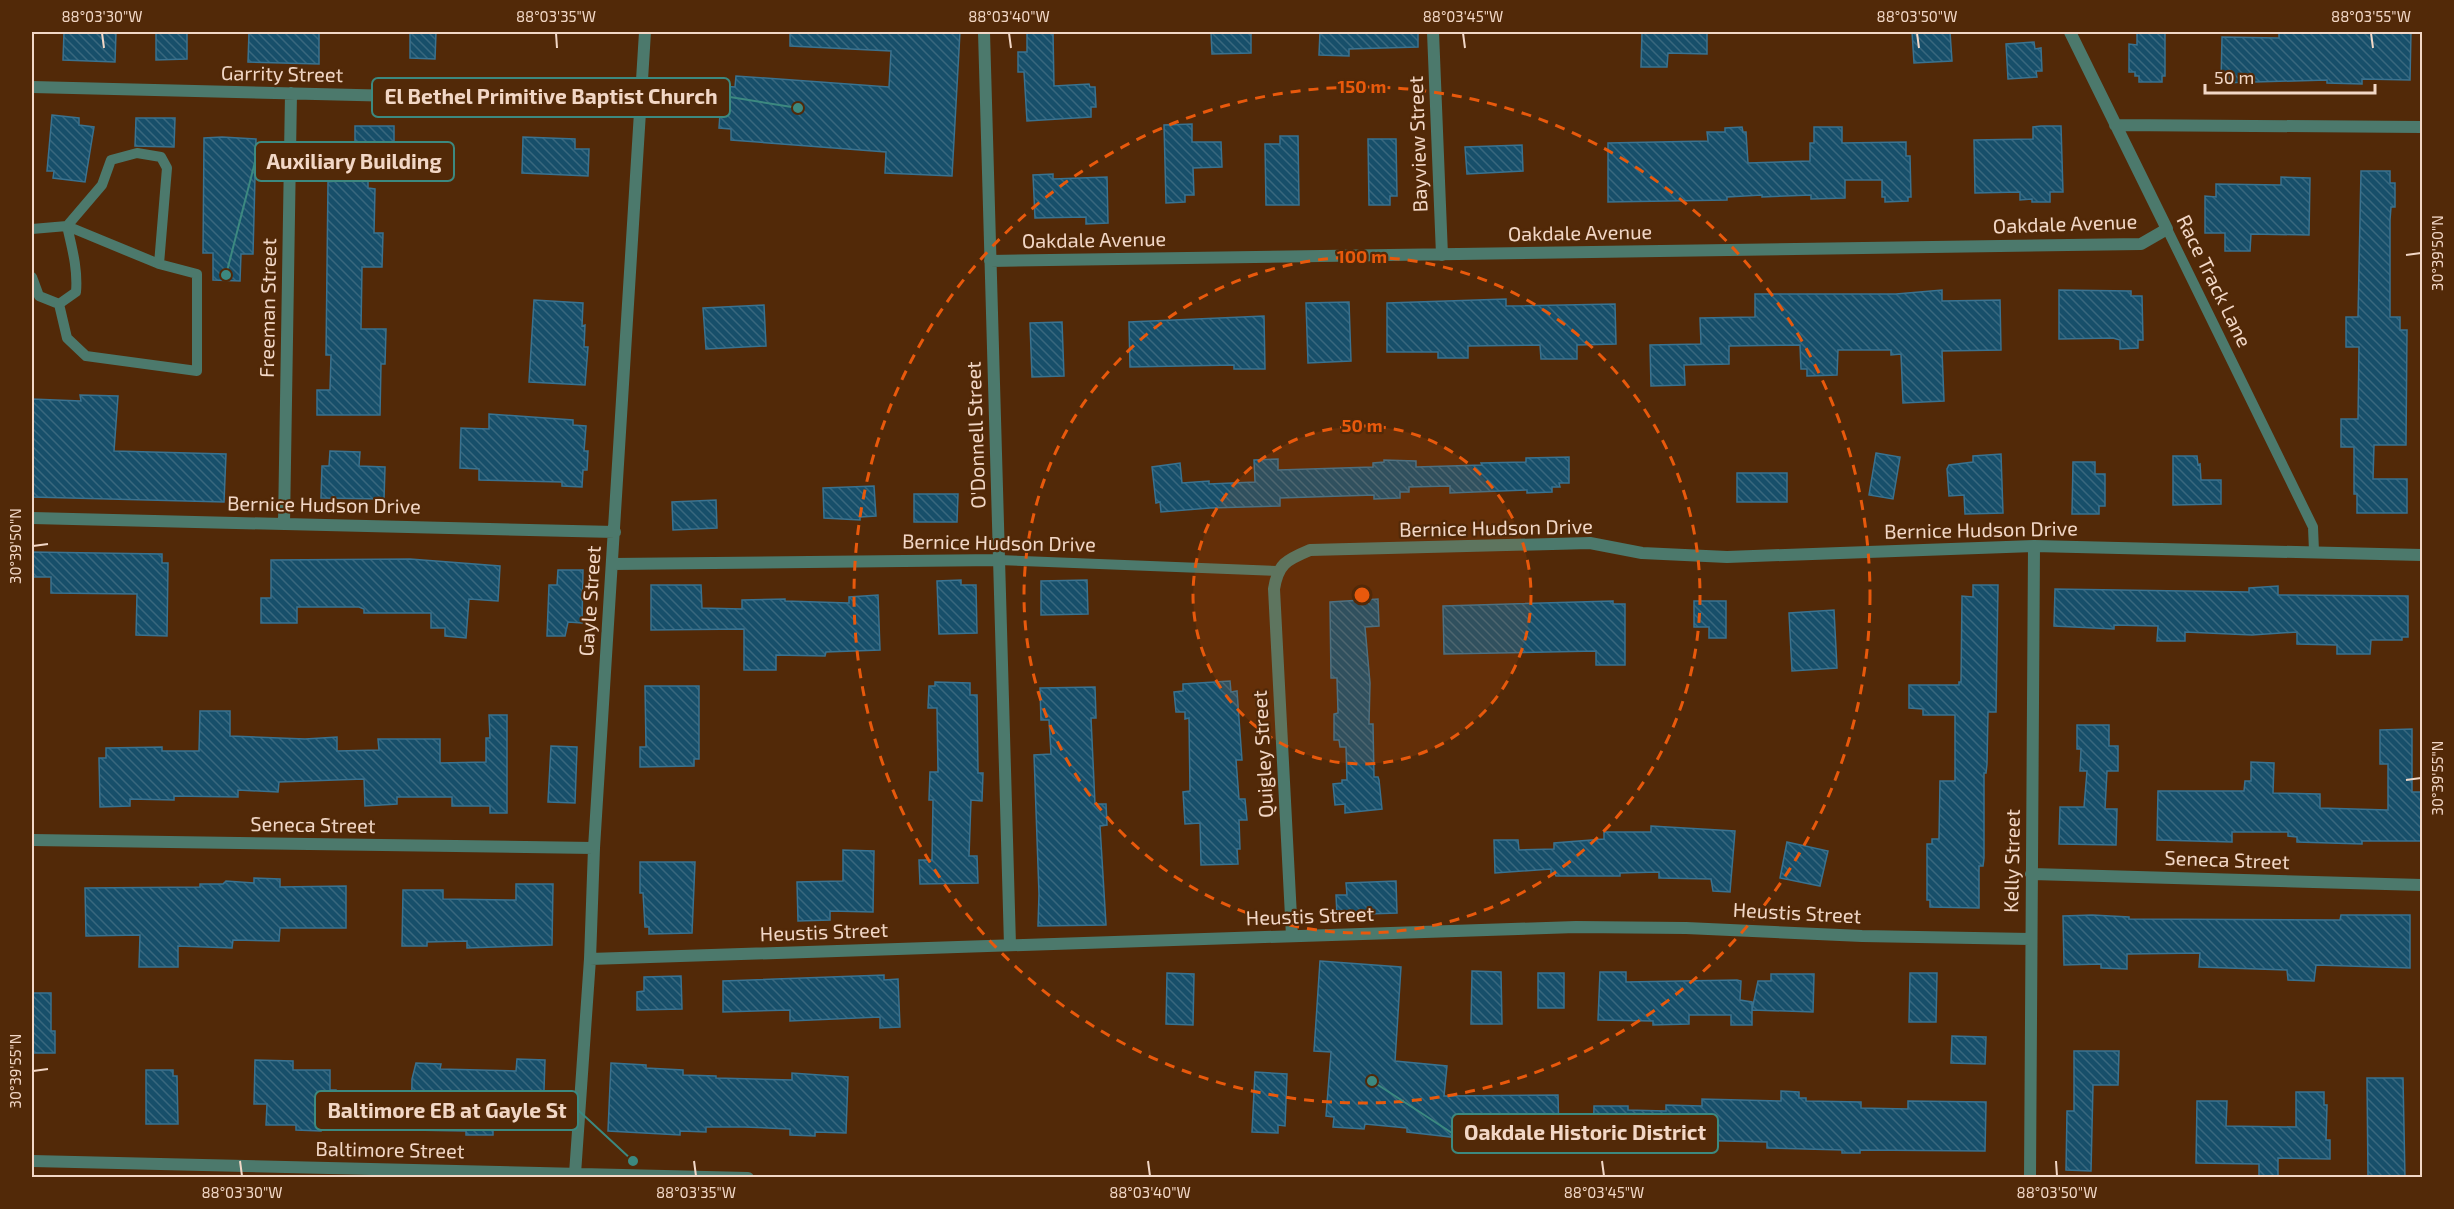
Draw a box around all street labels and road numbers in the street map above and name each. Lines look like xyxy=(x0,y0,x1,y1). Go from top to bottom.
street label: Garrity Street xyxy=(221,60,344,86)
street label: Bayview Street xyxy=(1403,75,1431,213)
street label: Oakdale Avenue xyxy=(1992,208,2138,238)
street label: Race Track Lane xyxy=(2172,210,2257,351)
street label: Oakdale Avenue xyxy=(1508,219,1652,245)
street label: Oakdale Avenue xyxy=(1022,226,1166,252)
street label: Freeman Street xyxy=(254,237,280,378)
street label: O'Donnell Street xyxy=(960,360,990,509)
street label: Bernice Hudson Drive xyxy=(227,490,421,518)
street label: Bernice Hudson Drive xyxy=(1399,513,1593,541)
street label: Bernice Hudson Drive xyxy=(1884,515,2078,543)
street label: Bernice Hudson Drive xyxy=(902,528,1096,556)
street label: Gayle Street xyxy=(573,544,605,657)
street label: Quigley Street xyxy=(1247,689,1277,818)
street label: Kelly Street xyxy=(1998,808,2024,913)
street label: Seneca Street xyxy=(250,811,376,837)
street label: Seneca Street xyxy=(2164,845,2290,873)
street label: Heustis Street xyxy=(1732,897,1862,927)
street label: Heustis Street xyxy=(1245,901,1375,929)
street label: Heustis Street xyxy=(759,917,889,945)
street label: Baltimore Street xyxy=(315,1136,465,1162)

